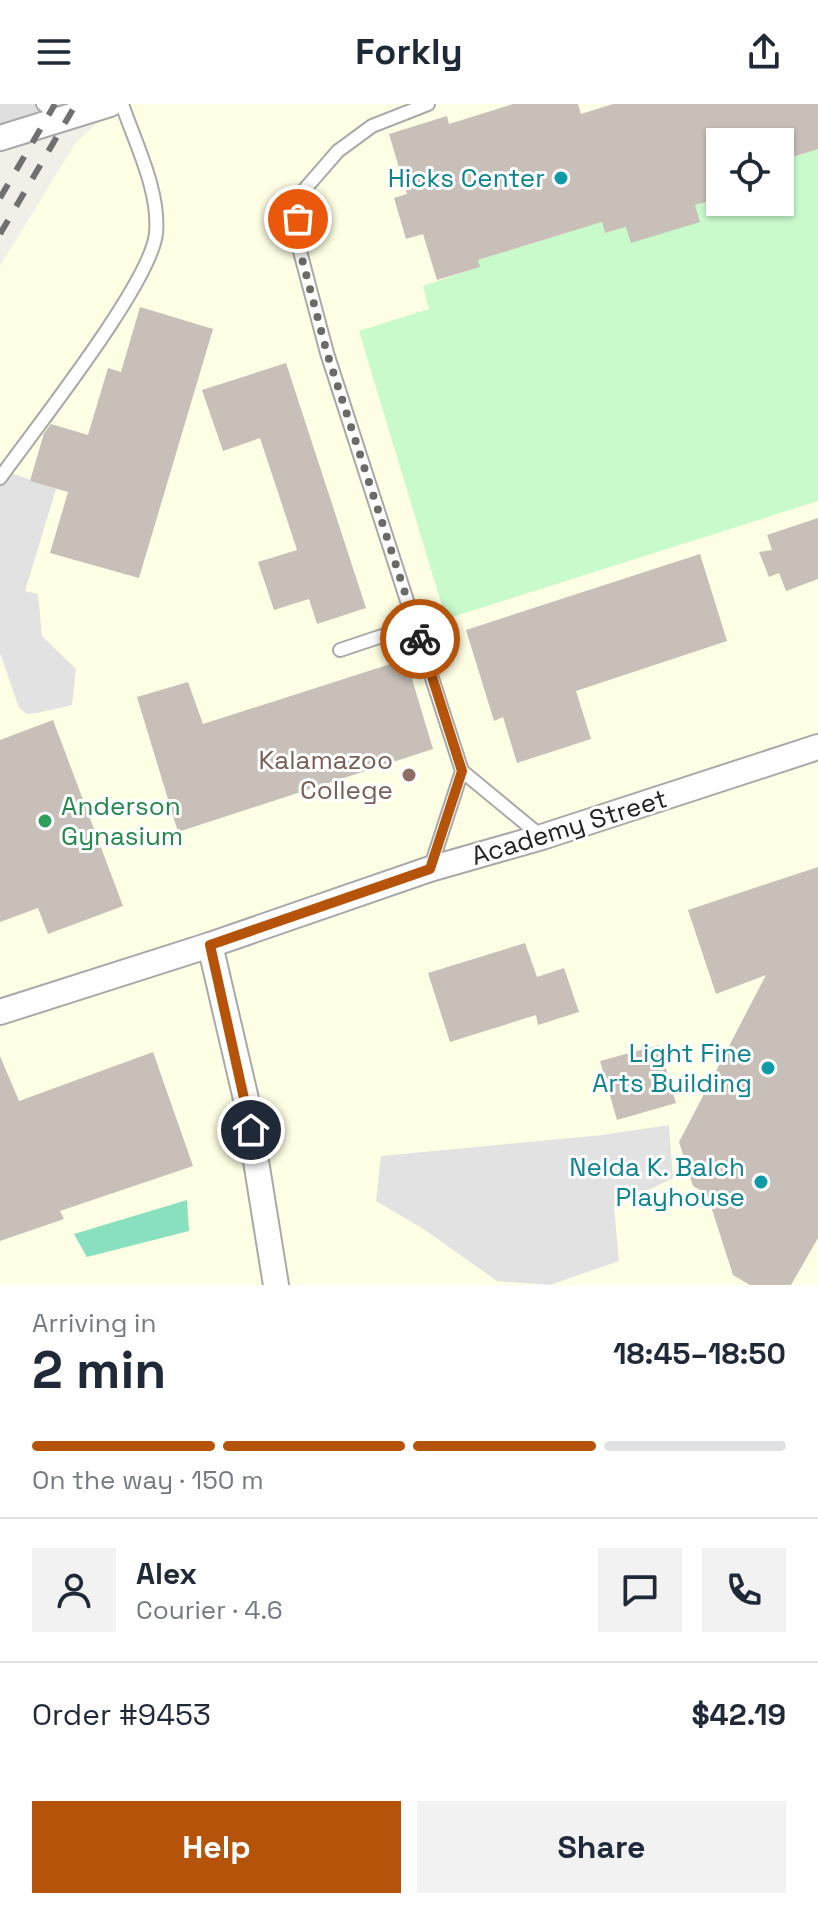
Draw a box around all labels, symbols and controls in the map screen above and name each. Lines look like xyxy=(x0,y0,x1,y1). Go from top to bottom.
text: Forkly xyxy=(355,29,463,75)
icon: menu xyxy=(32,30,76,74)
icon: share xyxy=(742,30,786,74)
map controls xyxy=(706,128,794,216)
button: locate xyxy=(706,128,794,216)
place label: Hicks Center xyxy=(388,161,545,195)
marker: Hicks Center xyxy=(552,169,570,187)
pin xyxy=(264,185,332,253)
icon: bag xyxy=(276,197,320,241)
courier xyxy=(380,599,460,679)
icon: bike xyxy=(398,617,442,661)
place label: Kalamazoo College xyxy=(258,743,393,807)
marker: Kalamazoo College xyxy=(400,766,418,784)
street label: Academy Street xyxy=(467,781,671,873)
place label: Anderson Gynasium xyxy=(61,789,183,853)
marker: Anderson Gynasium xyxy=(36,812,54,830)
place label: Light Fine Arts Building xyxy=(592,1036,752,1100)
marker: Light Fine Arts Building xyxy=(759,1059,777,1077)
pin xyxy=(217,1096,285,1164)
icon: home xyxy=(229,1108,273,1152)
place label: Nelda K. Balch Playhouse xyxy=(569,1150,745,1214)
marker: Nelda K. Balch Playhouse xyxy=(752,1173,770,1191)
text: Arriving in xyxy=(32,1306,156,1340)
text: 18:45–18:50 xyxy=(613,1334,786,1373)
text: 2 min xyxy=(32,1337,166,1403)
text: On the way · 150 m xyxy=(32,1463,264,1497)
button: person xyxy=(32,1548,116,1632)
button: chat xyxy=(598,1548,682,1632)
button: phone xyxy=(702,1548,786,1632)
text: Alex xyxy=(136,1554,197,1593)
text: Courier · 4.6 xyxy=(136,1593,283,1627)
text: Order #9453 xyxy=(32,1695,211,1734)
text: $42.19 xyxy=(691,1695,786,1734)
button: Help xyxy=(32,1801,401,1893)
button: Share xyxy=(417,1801,786,1893)

